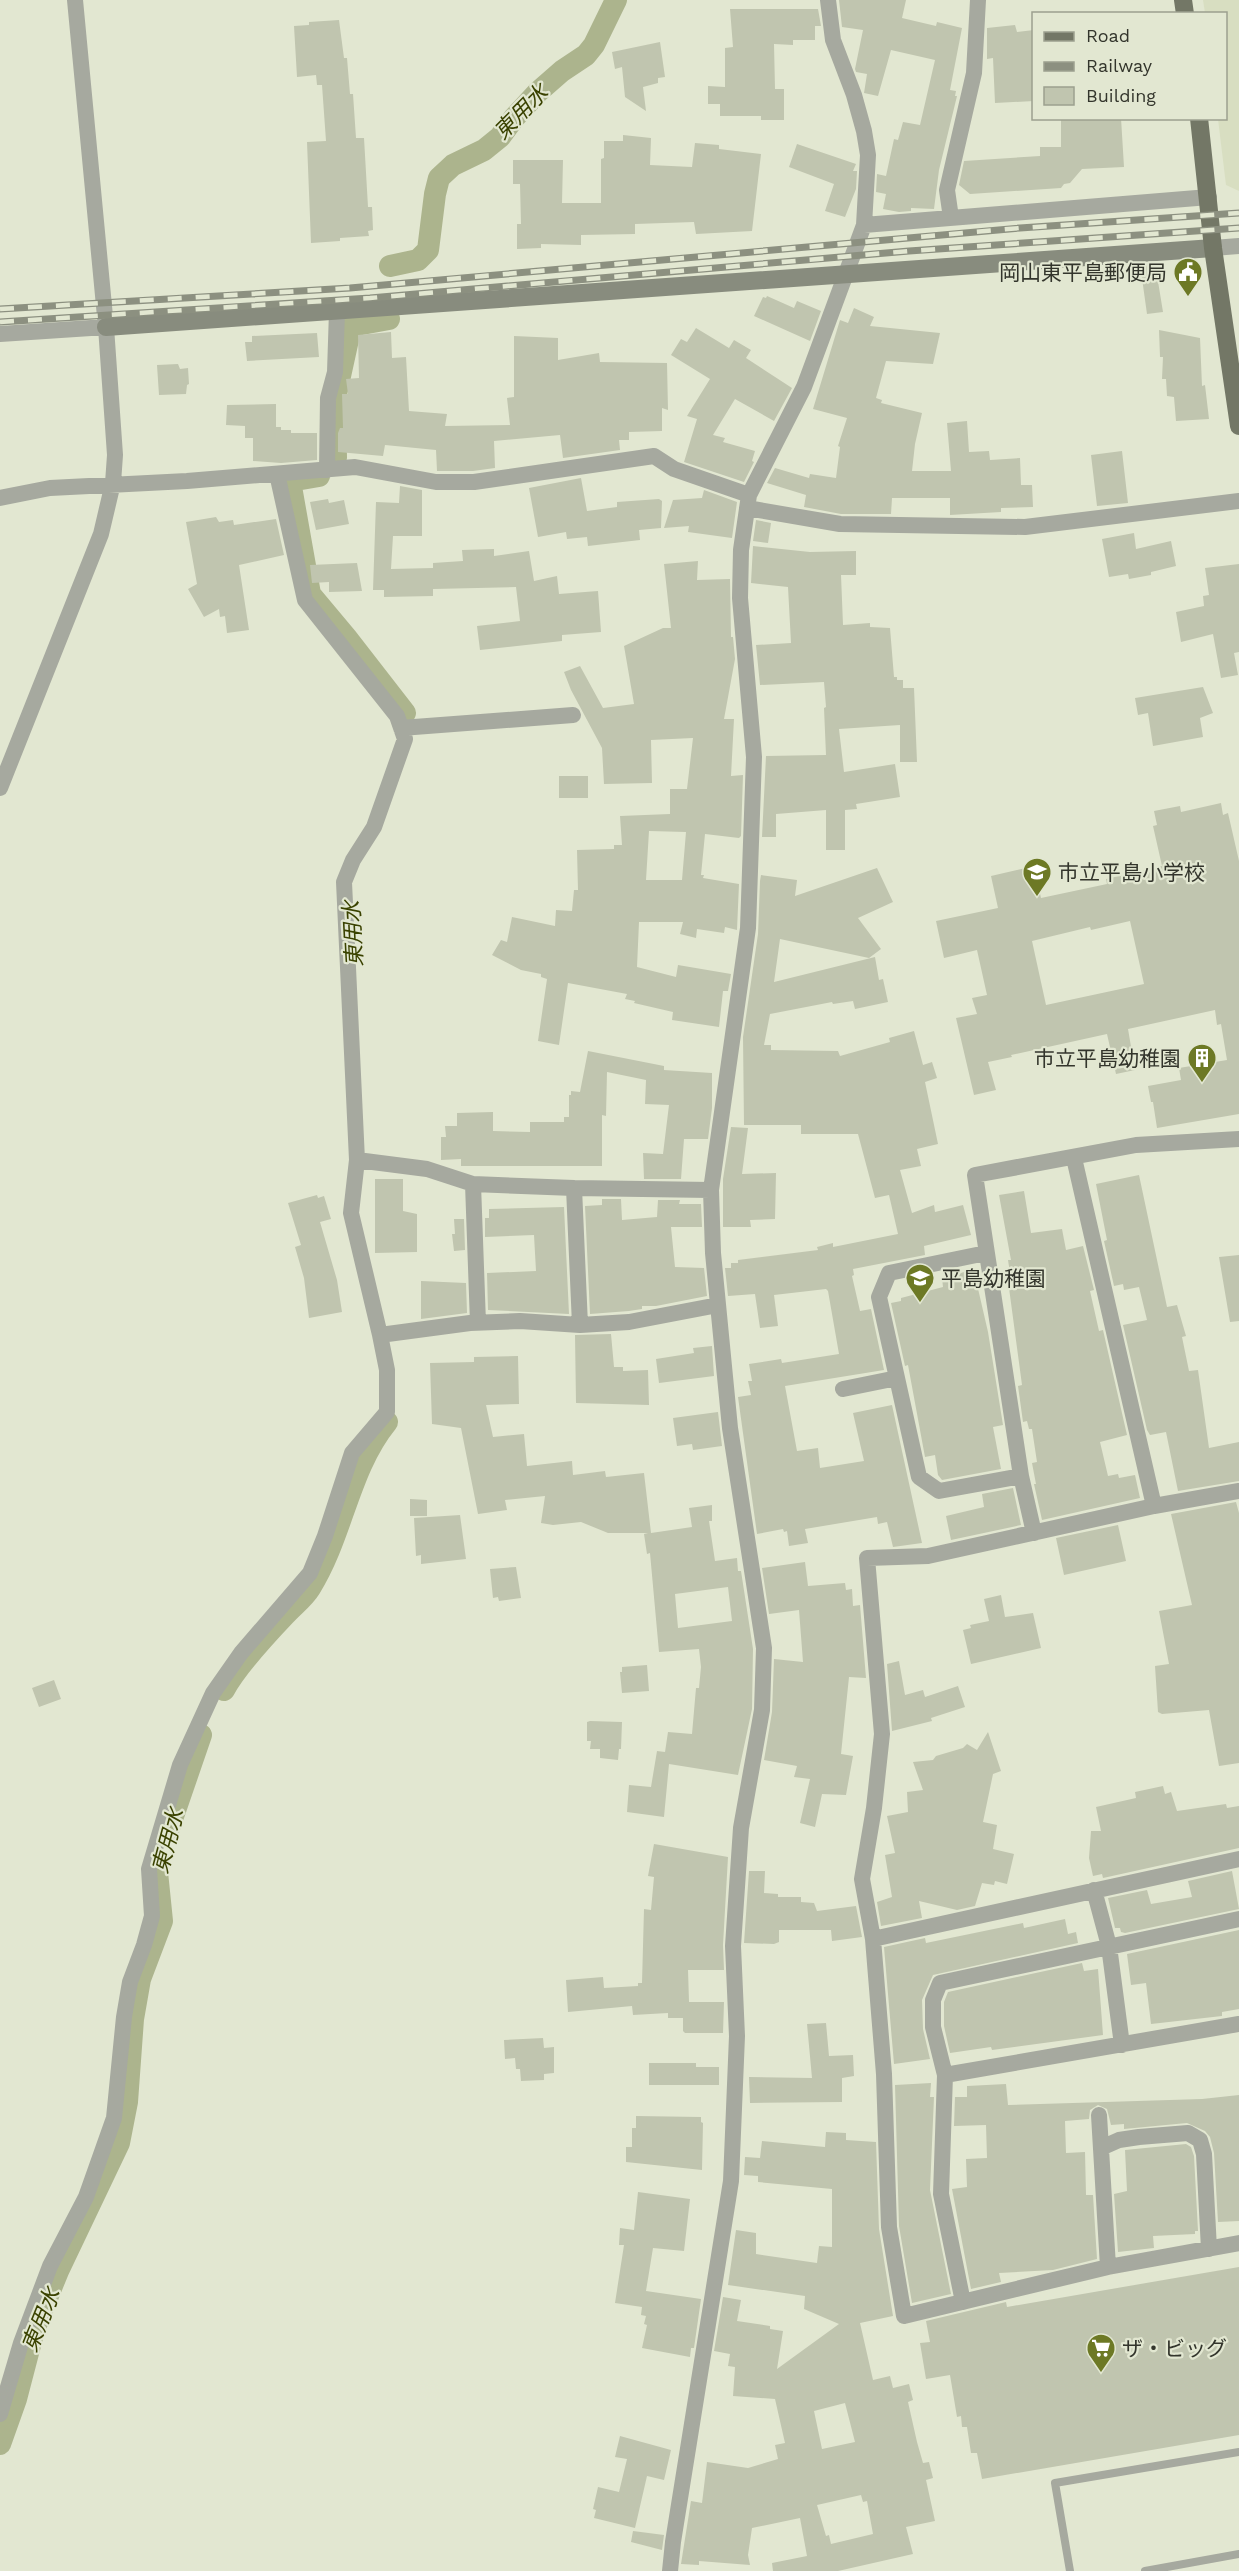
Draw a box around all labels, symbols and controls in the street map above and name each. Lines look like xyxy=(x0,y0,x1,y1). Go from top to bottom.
legend xyxy=(1032,12,1227,120)
text: Road xyxy=(1086,25,1130,46)
text: Railway xyxy=(1086,55,1153,76)
water label: 東用水 xyxy=(489,78,555,144)
text: Building xyxy=(1086,85,1156,106)
public building icon: 岡山東平島郵便局 xyxy=(1172,256,1204,298)
place label: 岡山東平島郵便局 xyxy=(999,260,1167,285)
school or university icon: 市立平島小学校 xyxy=(1021,856,1053,898)
place label: 市立平島小学校 xyxy=(1058,860,1205,885)
water label: 東用水 xyxy=(339,898,367,968)
building icon: 市立平島幼稚園 xyxy=(1186,1042,1218,1084)
place label: 市立平島幼稚園 xyxy=(1034,1046,1181,1071)
school or university icon: 平島幼稚園 xyxy=(904,1262,936,1304)
place label: 平島幼稚園 xyxy=(941,1266,1046,1291)
water label: 東用水 xyxy=(147,1804,189,1876)
water label: 東用水 xyxy=(17,2283,66,2355)
supermarket icon: ザ・ビッグ xyxy=(1085,2332,1117,2374)
place label: ザ・ビッグ xyxy=(1122,2336,1227,2361)

